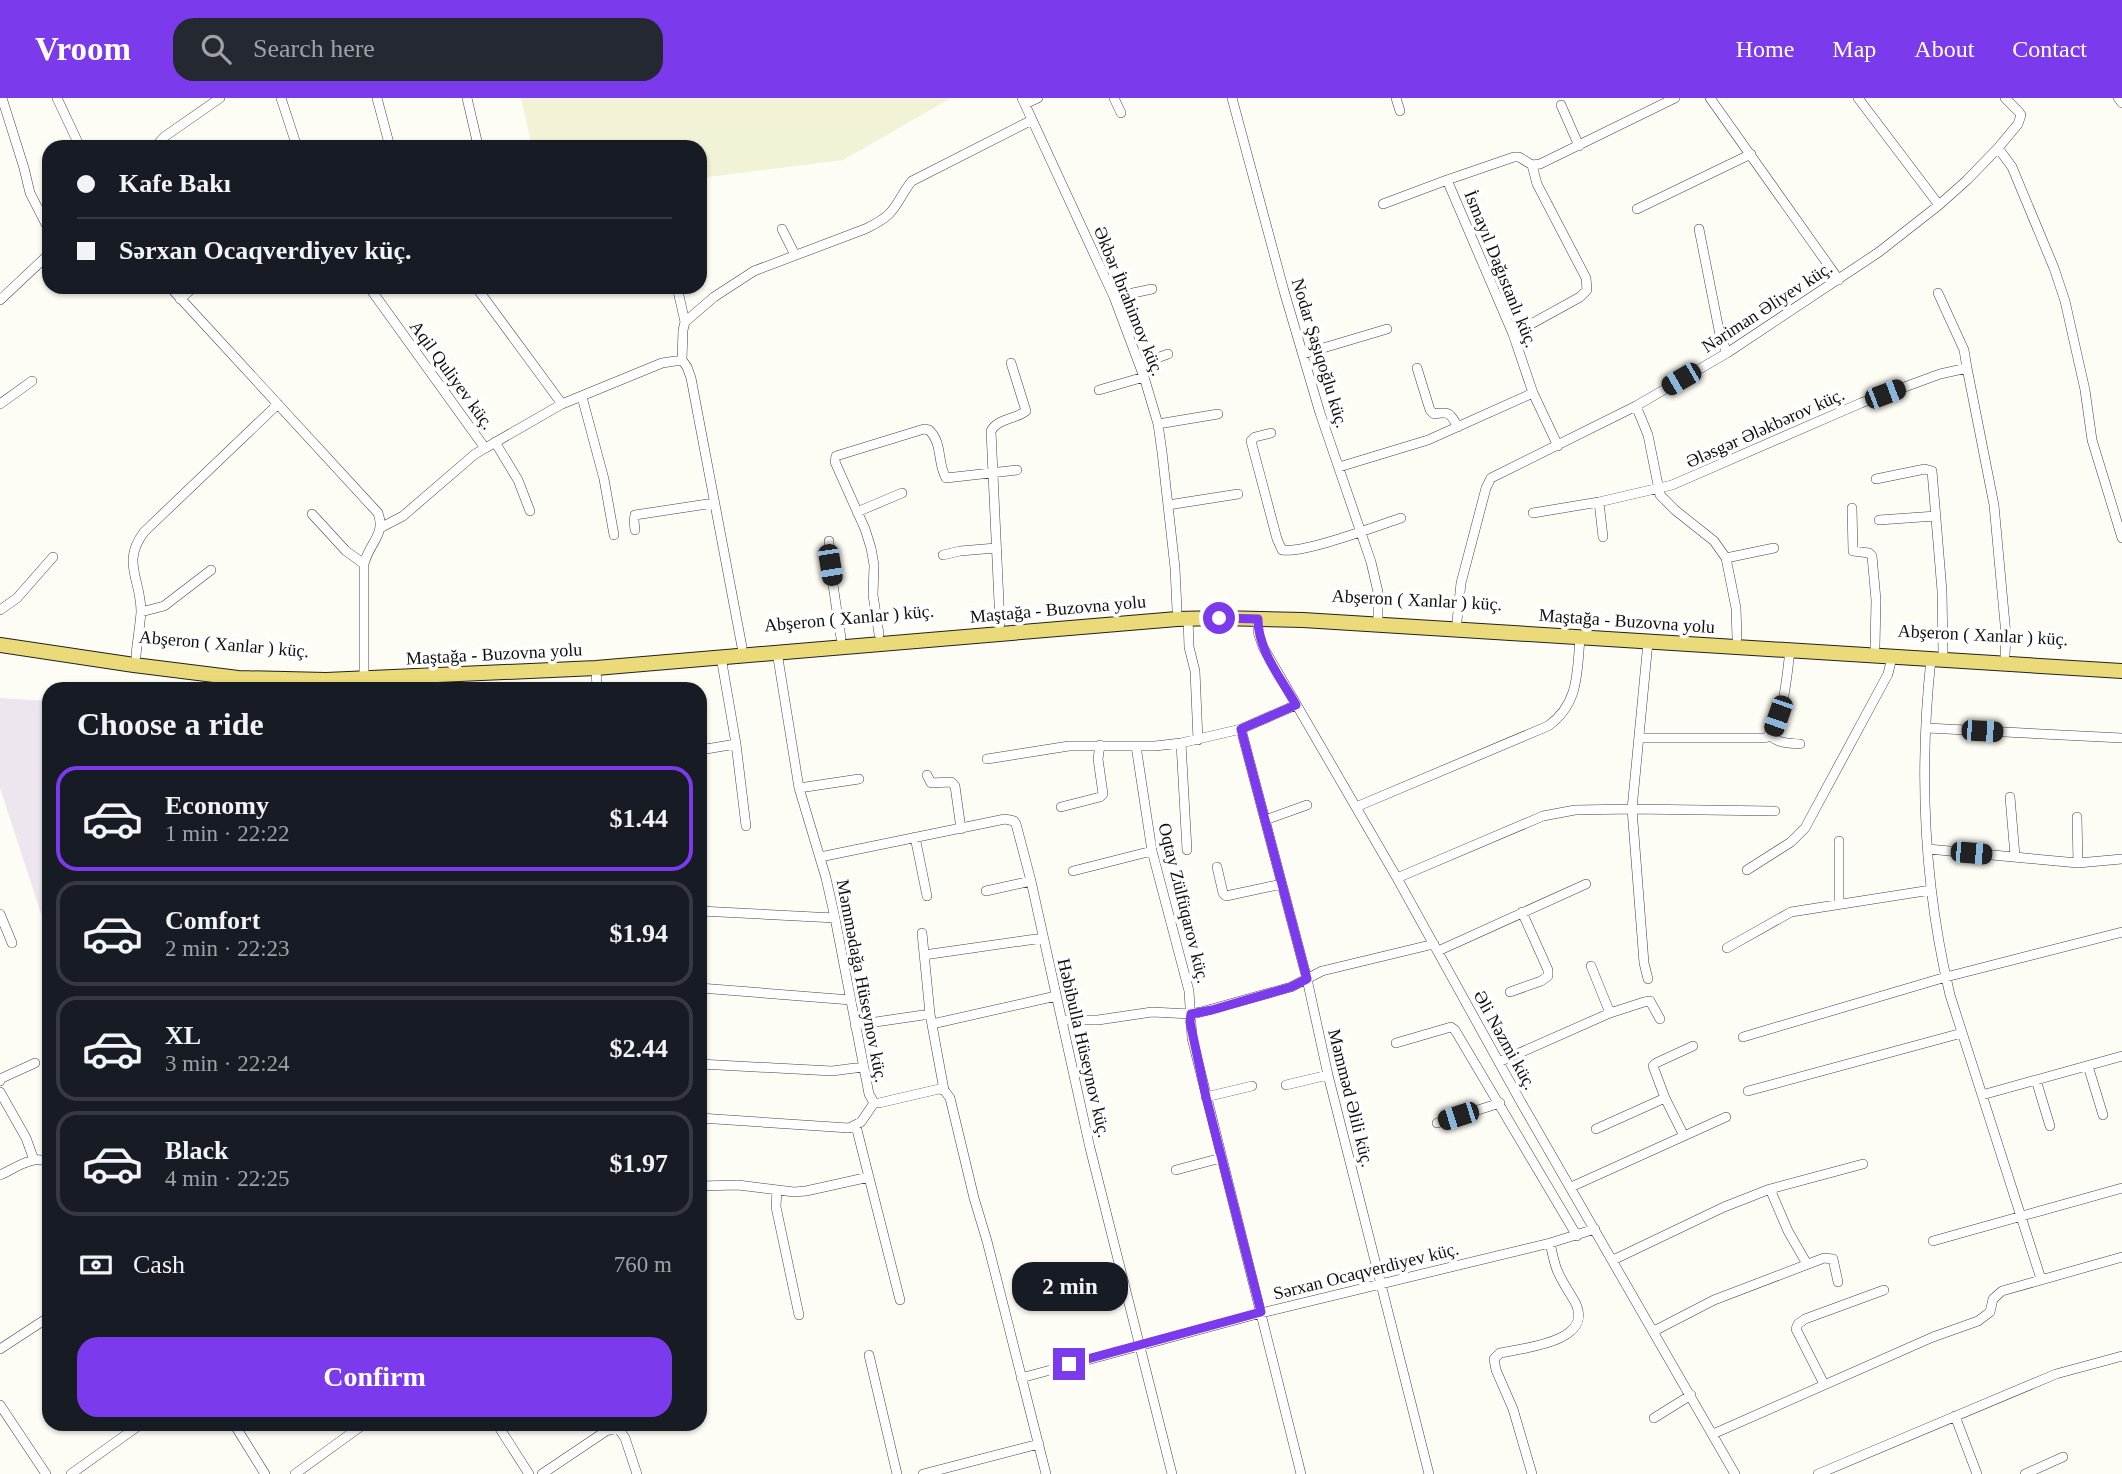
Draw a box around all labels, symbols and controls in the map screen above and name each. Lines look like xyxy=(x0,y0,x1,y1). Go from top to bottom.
search box xyxy=(173,18,663,81)
icon: search xyxy=(197,30,235,68)
text: Vroom xyxy=(35,31,131,67)
text: Search here xyxy=(253,34,375,63)
text: Home xyxy=(1736,36,1794,62)
text: Map xyxy=(1832,36,1876,62)
text: About xyxy=(1914,36,1974,62)
text: Contact xyxy=(2012,36,2087,62)
text: Kafe Bakı xyxy=(119,169,231,198)
street label: İsmayıl Dağıstanlı küç. xyxy=(1460,188,1542,350)
street label: Əkbər İbrahimov küç. xyxy=(1090,223,1168,379)
text: Sərxan Ocaqverdiyev küç. xyxy=(119,236,412,265)
street label: Nəriman Əliyev küç. xyxy=(1698,257,1836,357)
street label: Nodar Şaşıqoğlu küç. xyxy=(1288,276,1352,430)
street label: Aqil Quliyev küç. xyxy=(406,317,498,433)
car xyxy=(1658,359,1705,399)
car xyxy=(1862,377,1909,411)
street label: Ələsgər Ələkbərov küç. xyxy=(1683,384,1847,472)
car xyxy=(817,543,844,587)
street label: Abşeron ( Xanlar ) küç. xyxy=(1331,586,1503,615)
street label: Maştağa - Buzovna yolu xyxy=(969,591,1147,627)
street label: Abşeron ( Xanlar ) küç. xyxy=(763,601,935,636)
route start xyxy=(1203,602,1235,634)
street label: Maştağa - Buzovna yolu xyxy=(1538,605,1716,637)
street label: Abşeron ( Xanlar ) küç. xyxy=(1897,621,2069,650)
street label: Abşeron ( Xanlar ) küç. xyxy=(138,627,310,662)
street label: Maştağa - Buzovna yolu xyxy=(405,639,583,669)
car xyxy=(1762,693,1795,739)
text: Choose a ride xyxy=(77,706,264,742)
car xyxy=(1961,719,2004,743)
icon: car xyxy=(81,787,144,850)
text: Economy xyxy=(165,791,269,820)
text: $1.44 xyxy=(610,804,668,833)
text: 1 min · 22:22 xyxy=(165,821,290,846)
street label: Oqtay Zülfüqarov küç. xyxy=(1154,821,1214,985)
car xyxy=(1950,841,1993,865)
street label: Məmmədağa Hüseynov küç. xyxy=(832,878,892,1084)
icon: car xyxy=(81,902,144,965)
text: Comfort xyxy=(165,906,260,935)
text: $1.94 xyxy=(610,919,668,948)
text: 2 min · 22:23 xyxy=(165,936,290,961)
street label: Həbibulla Hüseynov küç. xyxy=(1054,956,1114,1140)
street label: Əli Nəzmi küç. xyxy=(1469,987,1541,1093)
icon: car xyxy=(81,1017,144,1080)
text: XL xyxy=(165,1021,201,1050)
street label: Məmməd Əlili küç. xyxy=(1324,1027,1378,1169)
text: $2.44 xyxy=(610,1034,668,1063)
text: 3 min · 22:24 xyxy=(165,1051,290,1076)
car xyxy=(1435,1100,1482,1132)
icon: car xyxy=(81,1132,144,1195)
text: Black xyxy=(165,1136,229,1165)
text: $1.97 xyxy=(610,1149,668,1178)
text: 4 min · 22:25 xyxy=(165,1166,290,1191)
street label: Sərxan Ocaqverdiyev küç. xyxy=(1271,1238,1461,1304)
icon: cash xyxy=(77,1246,115,1284)
text: Cash xyxy=(133,1250,185,1279)
text: 760 m xyxy=(614,1252,672,1277)
callout: 2 min xyxy=(1011,1262,1127,1312)
text: 2 min xyxy=(1042,1274,1098,1299)
button: Confirm xyxy=(77,1337,672,1417)
route end xyxy=(1053,1348,1085,1380)

